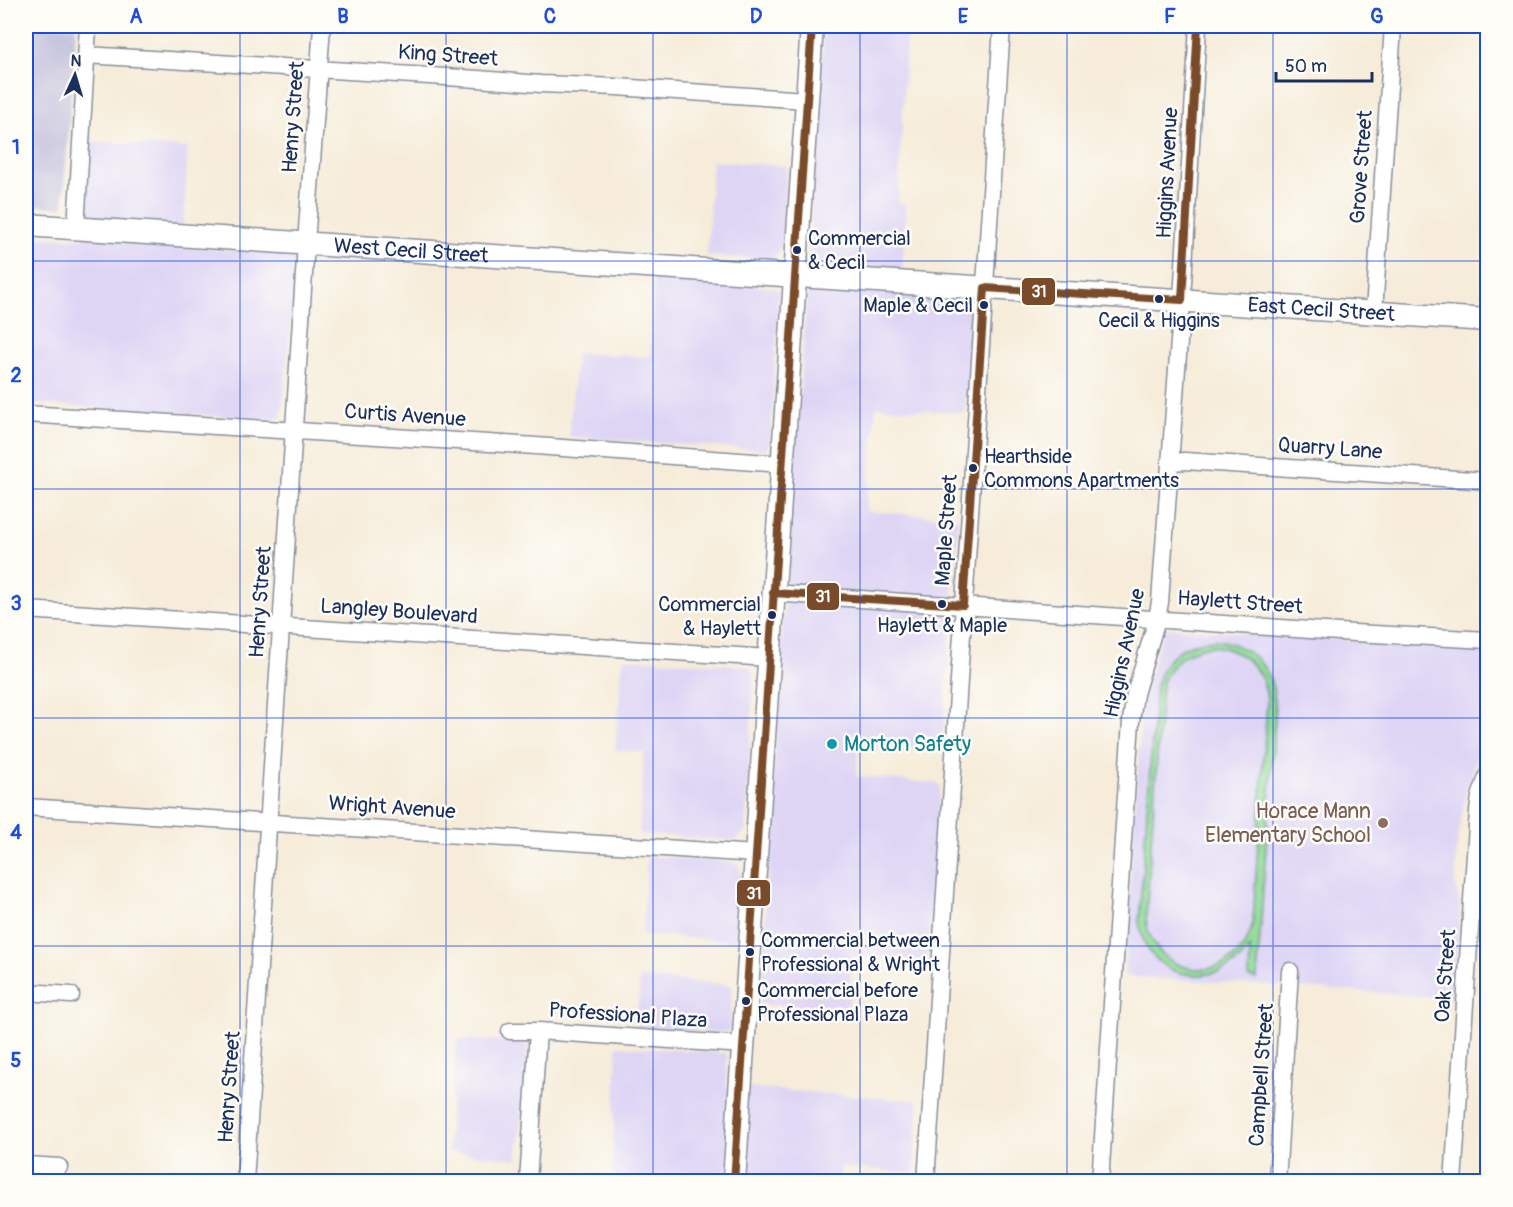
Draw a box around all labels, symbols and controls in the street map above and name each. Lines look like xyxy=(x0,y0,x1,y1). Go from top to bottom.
text: A xyxy=(130,4,143,29)
text: B xyxy=(337,4,349,29)
text: C xyxy=(544,4,556,29)
text: D xyxy=(750,4,763,29)
text: E xyxy=(958,4,969,29)
text: F xyxy=(1164,4,1176,29)
text: G xyxy=(1370,4,1384,29)
street label: King Street xyxy=(397,39,499,72)
north arrow xyxy=(45,45,105,105)
scale bar xyxy=(1276,45,1372,83)
text: N xyxy=(70,51,82,71)
text: 50 m xyxy=(1285,55,1327,78)
street label: Henry Street xyxy=(276,60,311,174)
street label: Higgins Avenue xyxy=(1151,106,1184,239)
street label: Grove Street xyxy=(1344,109,1379,225)
text: 1 xyxy=(12,135,20,160)
place label: Commercial & Cecil xyxy=(808,226,911,275)
street label: West Cecil Street xyxy=(333,232,490,270)
marker: Commercial & Cecil xyxy=(791,244,803,256)
line badge: 31 xyxy=(1021,277,1056,306)
text: 31 xyxy=(1031,282,1047,302)
street label: East Cecil Street xyxy=(1247,292,1396,328)
place label: Maple & Cecil xyxy=(863,293,973,318)
marker: Cecil & Higgins xyxy=(1153,293,1165,305)
marker: Maple & Cecil xyxy=(978,299,990,311)
place label: Cecil & Higgins xyxy=(1098,308,1220,333)
text: 2 xyxy=(10,363,22,388)
street label: Curtis Avenue xyxy=(343,398,467,433)
street label: Quarry Lane xyxy=(1277,431,1384,466)
place label: Hearthside Commons Apartments xyxy=(984,444,1179,493)
marker: Hearthside Commons Apartments xyxy=(967,462,979,474)
street label: Maple Street xyxy=(929,473,964,587)
street label: Henry Street xyxy=(243,545,278,659)
line badge: 31 xyxy=(806,582,840,611)
street label: Higgins Avenue xyxy=(1098,585,1152,720)
street label: Haylett Street xyxy=(1176,585,1304,620)
text: 31 xyxy=(815,587,831,607)
text: 3 xyxy=(10,591,22,616)
place label: Commercial & Haylett xyxy=(658,592,762,641)
street label: Langley Boulevard xyxy=(319,593,479,630)
marker: Haylett & Maple xyxy=(936,598,948,610)
marker: Commercial & Haylett xyxy=(766,609,778,621)
place label: Haylett & Maple xyxy=(877,613,1007,638)
place label: Morton Safety xyxy=(844,731,971,758)
marker: Morton Safety xyxy=(825,737,839,751)
street label: Wright Avenue xyxy=(327,790,457,825)
place label: Horace Mann Elementary School xyxy=(1205,798,1371,849)
marker: Horace Mann Elementary School xyxy=(1376,816,1390,830)
text: 4 xyxy=(10,820,22,845)
line badge: 31 xyxy=(736,879,771,907)
text: 31 xyxy=(746,884,762,904)
place label: Commercial between Professional & Wright xyxy=(761,928,941,977)
street label: Oak Street xyxy=(1429,928,1462,1024)
marker: Commercial between Professional & Wright xyxy=(744,946,756,958)
place label: Commercial before Professional Plaza xyxy=(757,978,918,1027)
marker: Commercial before Professional Plaza xyxy=(740,995,752,1007)
street label: Professional Plaza xyxy=(548,996,708,1035)
street label: Campbell Street xyxy=(1243,1002,1280,1148)
street label: Henry Street xyxy=(212,1030,247,1144)
text: 5 xyxy=(11,1048,22,1073)

